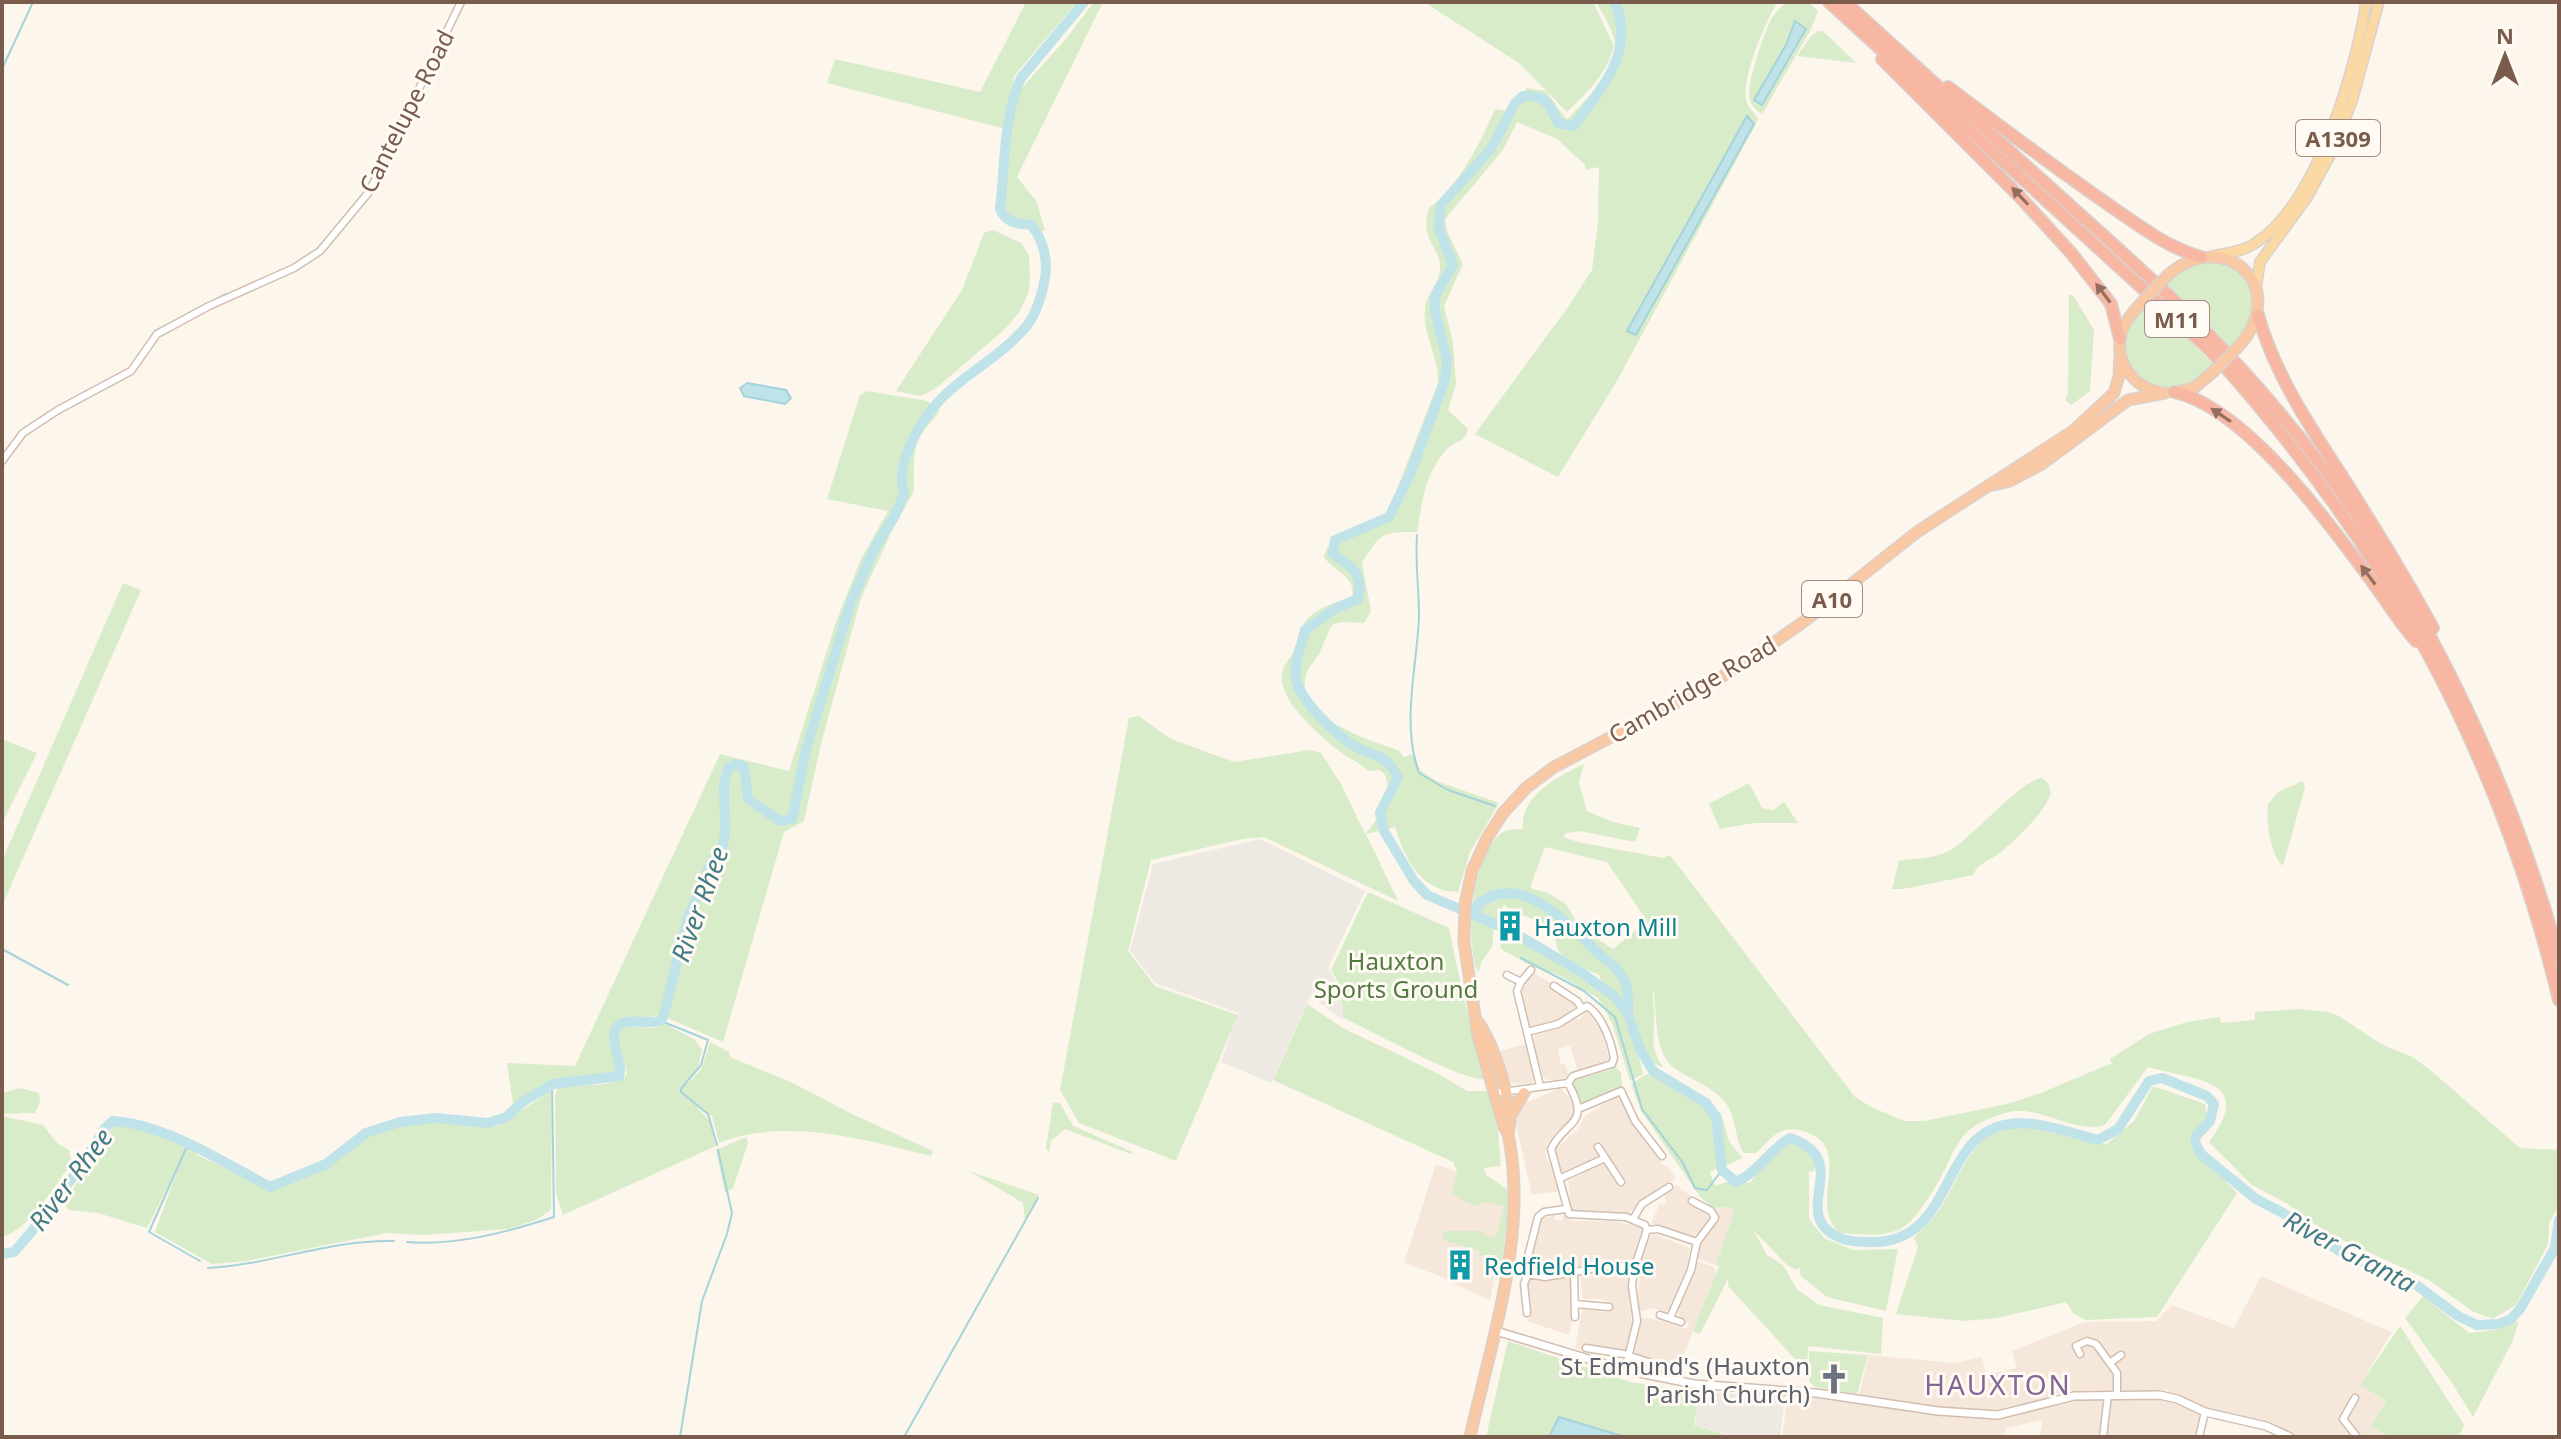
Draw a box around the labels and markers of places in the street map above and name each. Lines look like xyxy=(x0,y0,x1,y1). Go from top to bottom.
building icon: Hauxton Mill xyxy=(1493,909,1527,943)
place label: Hauxton Mill xyxy=(1534,910,1677,943)
building icon: Redfield House xyxy=(1443,1248,1477,1282)
place label: Redfield House xyxy=(1484,1249,1655,1282)
place label: St Edmund's (Hauxton Parish Church) xyxy=(1561,1349,1810,1410)
church icon: St Edmund's (Hauxton Parish Church) xyxy=(1817,1362,1851,1396)

